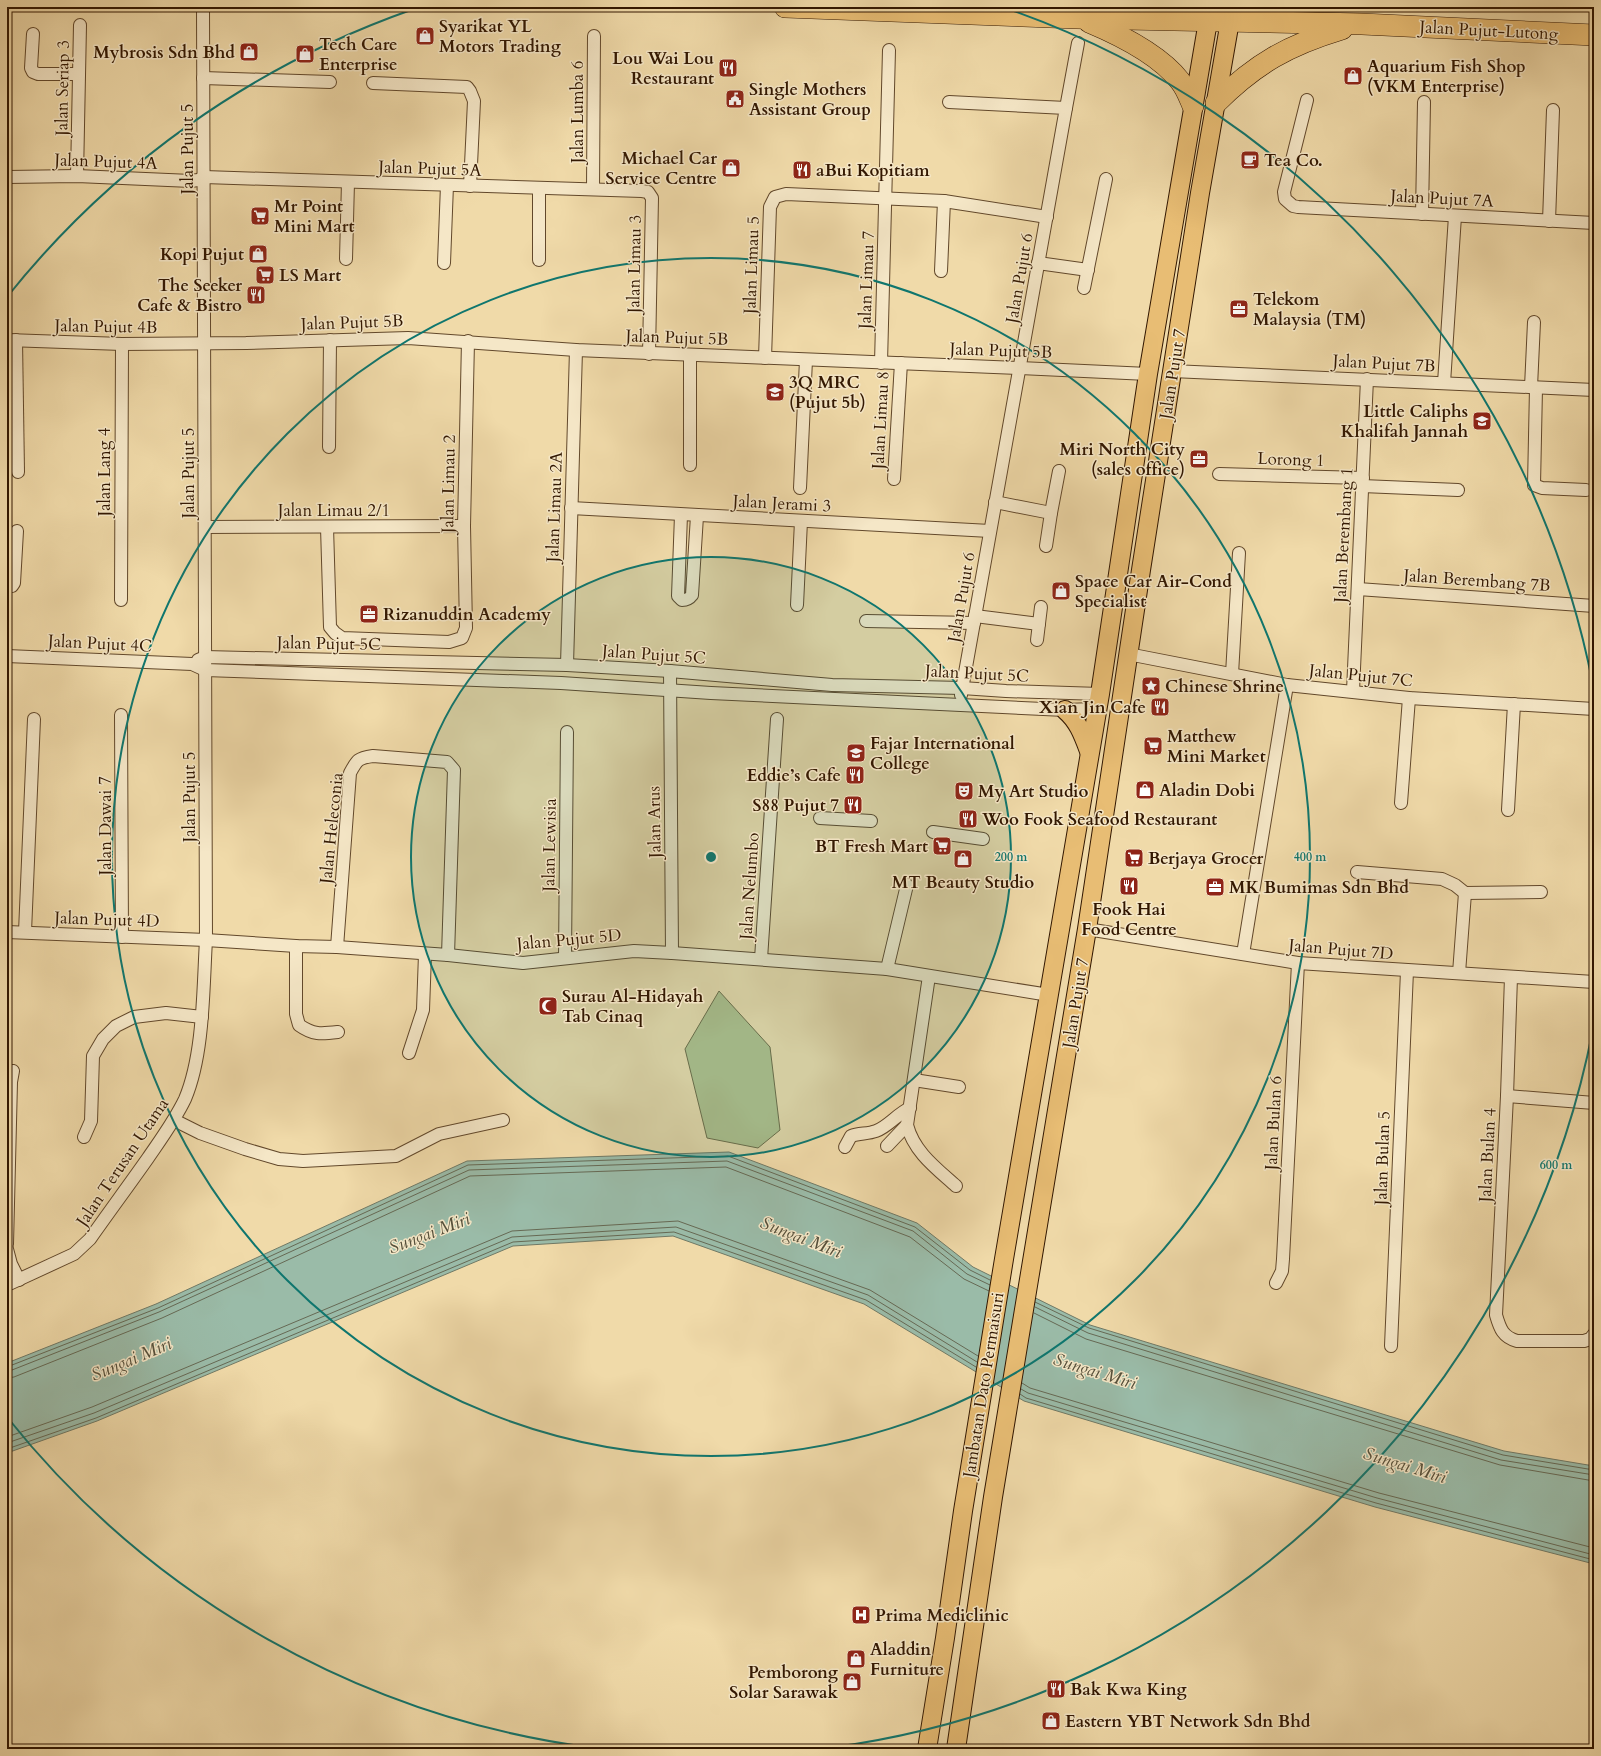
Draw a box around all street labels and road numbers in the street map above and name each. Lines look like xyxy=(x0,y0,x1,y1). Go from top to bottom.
street label: Jalan Pujut-Lutong xyxy=(1416,15,1559,46)
street label: Jalan Seriap 3 xyxy=(50,40,75,139)
street label: Jalan Lumba 6 xyxy=(566,60,589,166)
street label: Jalan Pujut 5 xyxy=(176,103,199,198)
street label: Jalan Pujut 4A xyxy=(51,148,159,175)
street label: Jalan Pujut 5A xyxy=(375,155,483,182)
street label: Jalan Pujut 7A xyxy=(1387,184,1495,213)
street label: Jalan Limau 3 xyxy=(622,215,647,316)
street label: Jalan Limau 5 xyxy=(738,215,765,318)
street label: Jalan Limau 7 xyxy=(853,230,880,333)
street label: Jalan Pujut 6 xyxy=(1000,231,1039,328)
street label: Jalan Pujut 5B xyxy=(297,309,404,336)
street label: Jalan Pujut 4B xyxy=(51,314,158,339)
street label: Jalan Pujut 5B xyxy=(622,324,729,351)
street label: Jalan Pujut 7 xyxy=(1154,327,1191,424)
street label: Jalan Pujut 5B xyxy=(946,337,1053,364)
street label: Jalan Pujut 7B xyxy=(1329,349,1436,378)
street label: Jalan Limau 8 xyxy=(866,370,895,473)
street label: Jalan Lang 4 xyxy=(93,427,116,520)
street label: Jalan Pujut 5 xyxy=(177,427,200,522)
street label: Jalan Limau 2 xyxy=(436,434,461,536)
street label: Lorong 1 xyxy=(1257,447,1325,472)
street label: Jalan Limau 2A xyxy=(541,451,568,566)
street label: Jalan Berembang 1 xyxy=(1328,467,1359,606)
street label: Jalan Jerami 3 xyxy=(729,489,832,518)
street label: Jalan Limau 2/1 xyxy=(275,499,390,522)
street label: Jalan Pujut 6 xyxy=(942,550,981,647)
street label: Jalan Berembang 7B xyxy=(1400,564,1551,597)
street label: Jalan Pujut 4C xyxy=(44,629,153,658)
street label: Jalan Pujut 5C xyxy=(274,631,381,656)
street label: Jalan Pujut 5C xyxy=(598,639,707,670)
street label: Jalan Pujut 7C xyxy=(1305,658,1414,692)
street label: Jalan Pujut 5C xyxy=(921,659,1030,688)
street label: Jalan Pujut 5 xyxy=(178,751,201,846)
street label: Jalan Heleconia xyxy=(314,771,349,888)
street label: Jalan Dawai 7 xyxy=(94,776,117,879)
street label: Jalan Arus xyxy=(642,785,667,861)
street label: Jalan Lewisia xyxy=(537,798,562,895)
street label: Jalan Nelumbo xyxy=(734,832,765,943)
street label: Jalan Pujut 4D xyxy=(51,906,160,933)
street label: Jalan Pujut 5D xyxy=(513,923,623,956)
street label: Jalan Pujut 7D xyxy=(1285,933,1394,966)
street label: Jalan Pujut 7 xyxy=(1057,956,1094,1053)
street label: Jalan Bulan 6 xyxy=(1259,1075,1287,1174)
street label: Jalan Terusan Utama xyxy=(69,1093,174,1233)
street label: Jalan Bulan 4 xyxy=(1473,1107,1501,1206)
street label: Jalan Bulan 5 xyxy=(1369,1110,1396,1209)
street label: Jambatan Dato Permaisuri xyxy=(957,1290,1010,1483)

